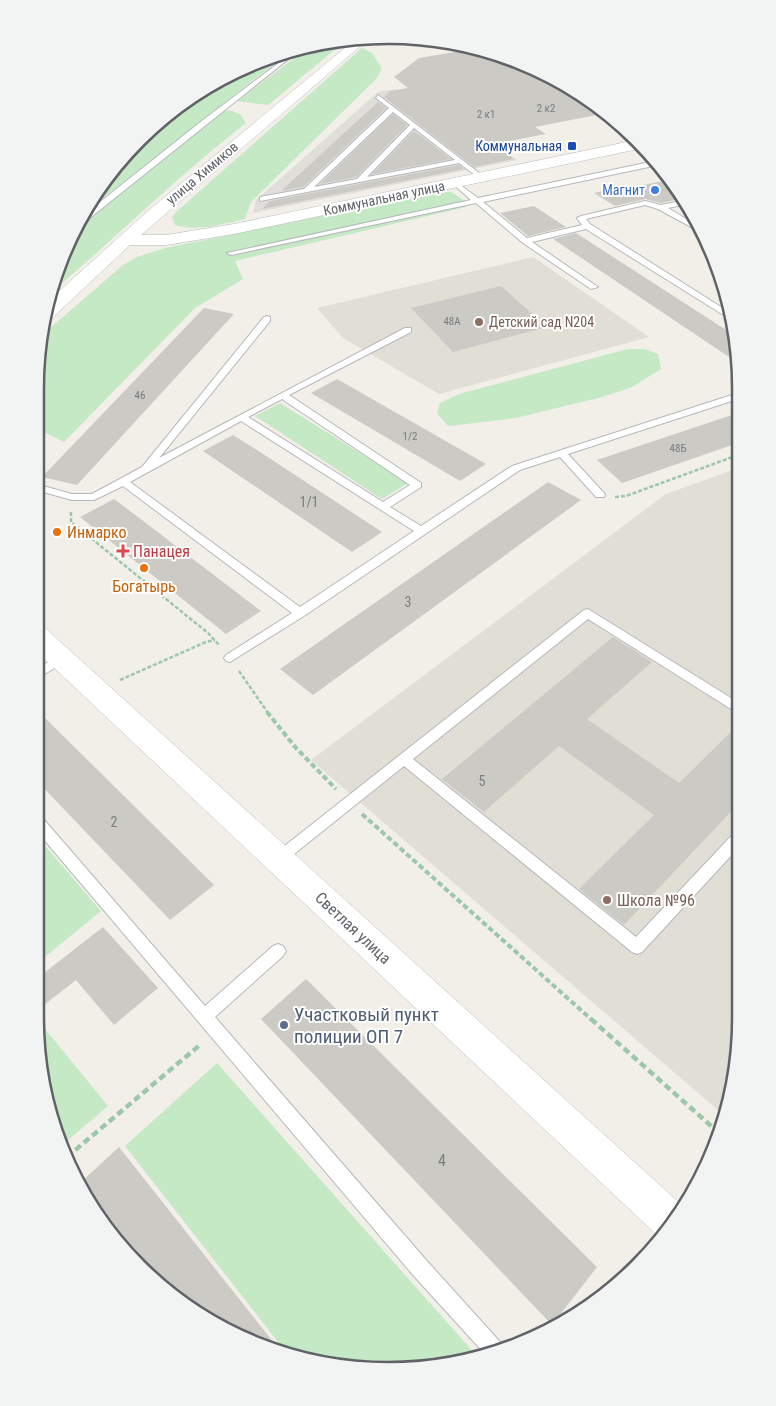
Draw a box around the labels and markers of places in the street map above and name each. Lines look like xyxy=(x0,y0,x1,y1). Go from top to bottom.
place label: Коммунальная xyxy=(475,138,562,154)
marker: Коммунальная xyxy=(566,140,578,152)
place label: Магнит xyxy=(602,182,645,198)
marker: Магнит xyxy=(649,184,661,196)
place label: Детский сад N204 xyxy=(489,314,594,330)
marker: Детский сад N204 xyxy=(473,316,485,328)
place label: Инмарко xyxy=(67,523,127,542)
marker: Инмарко xyxy=(51,526,63,538)
place label: Панацея xyxy=(133,542,190,561)
marker: Панацея xyxy=(117,545,129,557)
marker: Богатырь xyxy=(138,562,150,574)
place label: Богатырь xyxy=(112,577,176,596)
place label: Школа №96 xyxy=(617,891,695,910)
marker: Школа №96 xyxy=(601,894,613,906)
place label: Участковый пункт полиции ОП 7 xyxy=(294,1003,439,1048)
marker: Участковый пункт полиции ОП 7 xyxy=(278,1019,290,1031)

